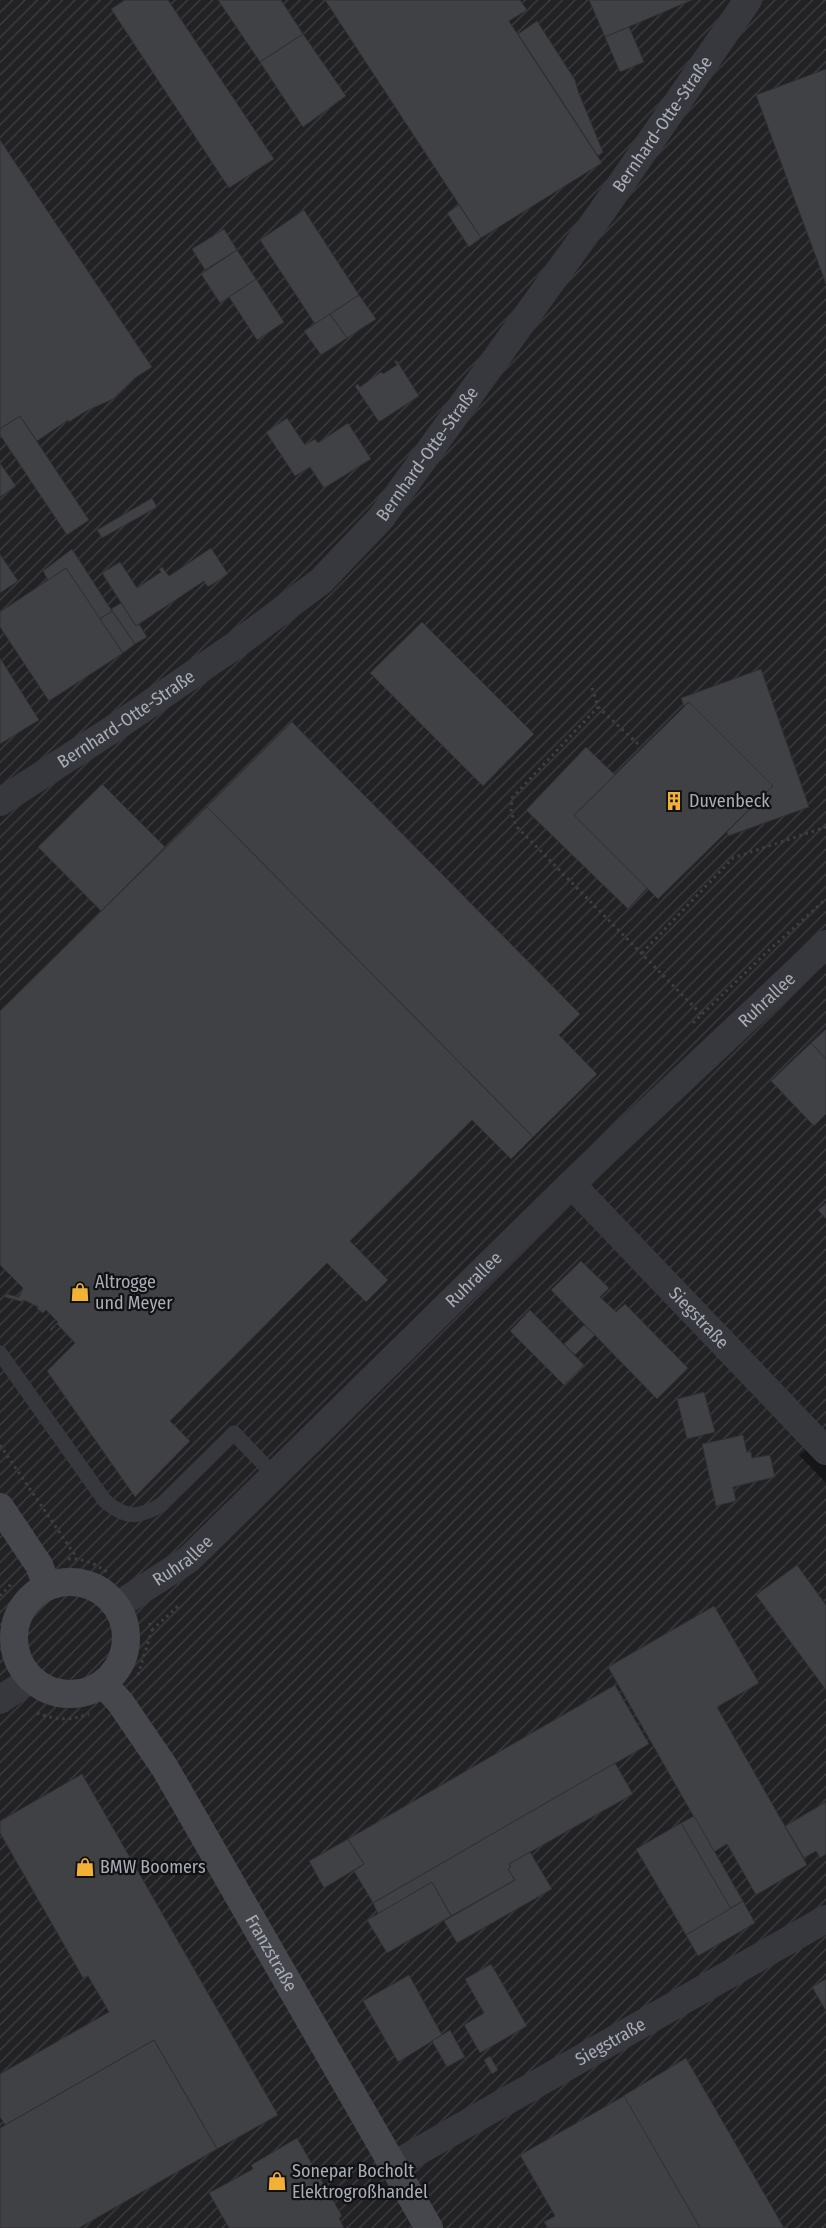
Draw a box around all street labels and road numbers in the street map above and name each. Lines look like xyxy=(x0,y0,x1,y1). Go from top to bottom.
street label: Bernhard-Otte-Straße xyxy=(608,52,717,196)
street label: Bernhard-Otte-Straße xyxy=(371,382,483,525)
street label: Bernhard-Otte-Straße xyxy=(53,665,199,773)
street label: Ruhrallee xyxy=(734,968,800,1032)
street label: Ruhrallee xyxy=(441,1247,507,1312)
street label: Siegstraße xyxy=(664,1282,734,1353)
street label: Ruhrallee xyxy=(149,1531,218,1591)
street label: Franzstraße xyxy=(240,1911,302,1995)
street label: Siegstraße xyxy=(571,2013,650,2070)

